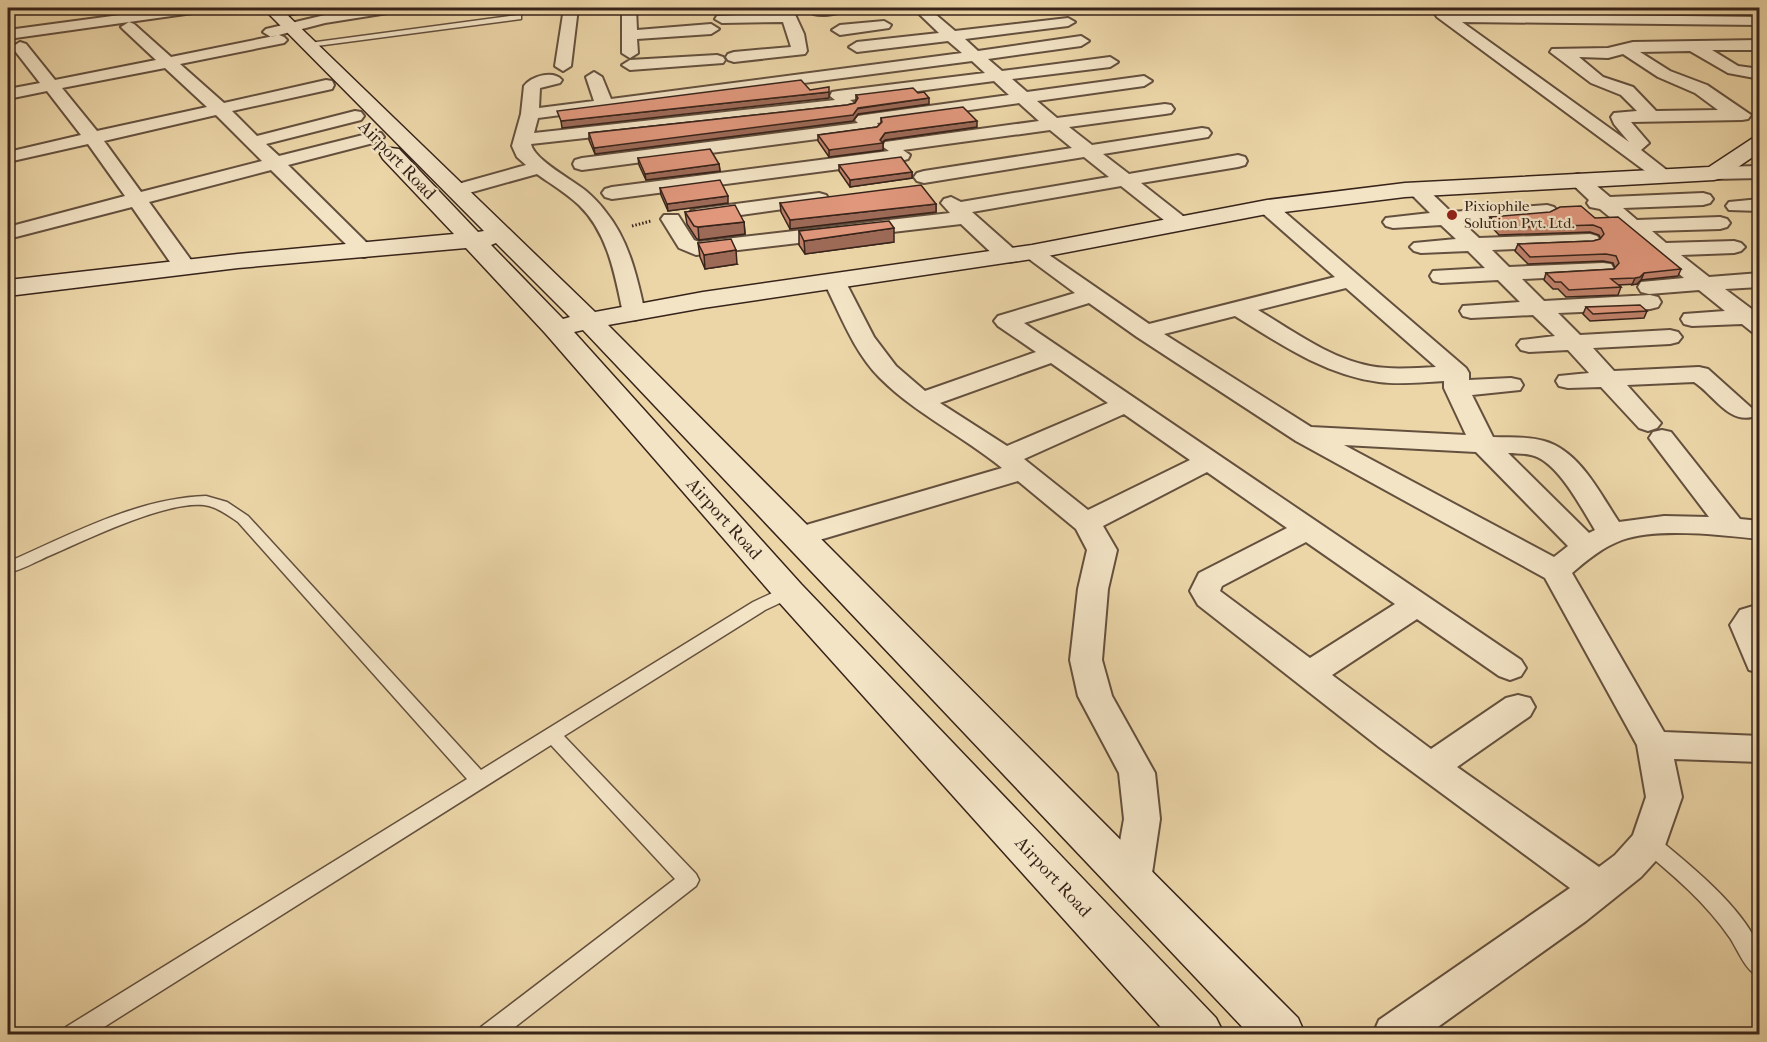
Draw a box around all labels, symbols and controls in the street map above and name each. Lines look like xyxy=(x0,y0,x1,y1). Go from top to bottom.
street label: Airport Road xyxy=(353,115,440,204)
place label: Pixiophile Solution Pvt. Ltd. xyxy=(1464,197,1575,232)
marker: Pixiophile Solution Pvt. Ltd. xyxy=(1445,208,1459,222)
street label: Airport Road xyxy=(681,473,766,564)
street label: Airport Road xyxy=(1010,832,1096,922)

